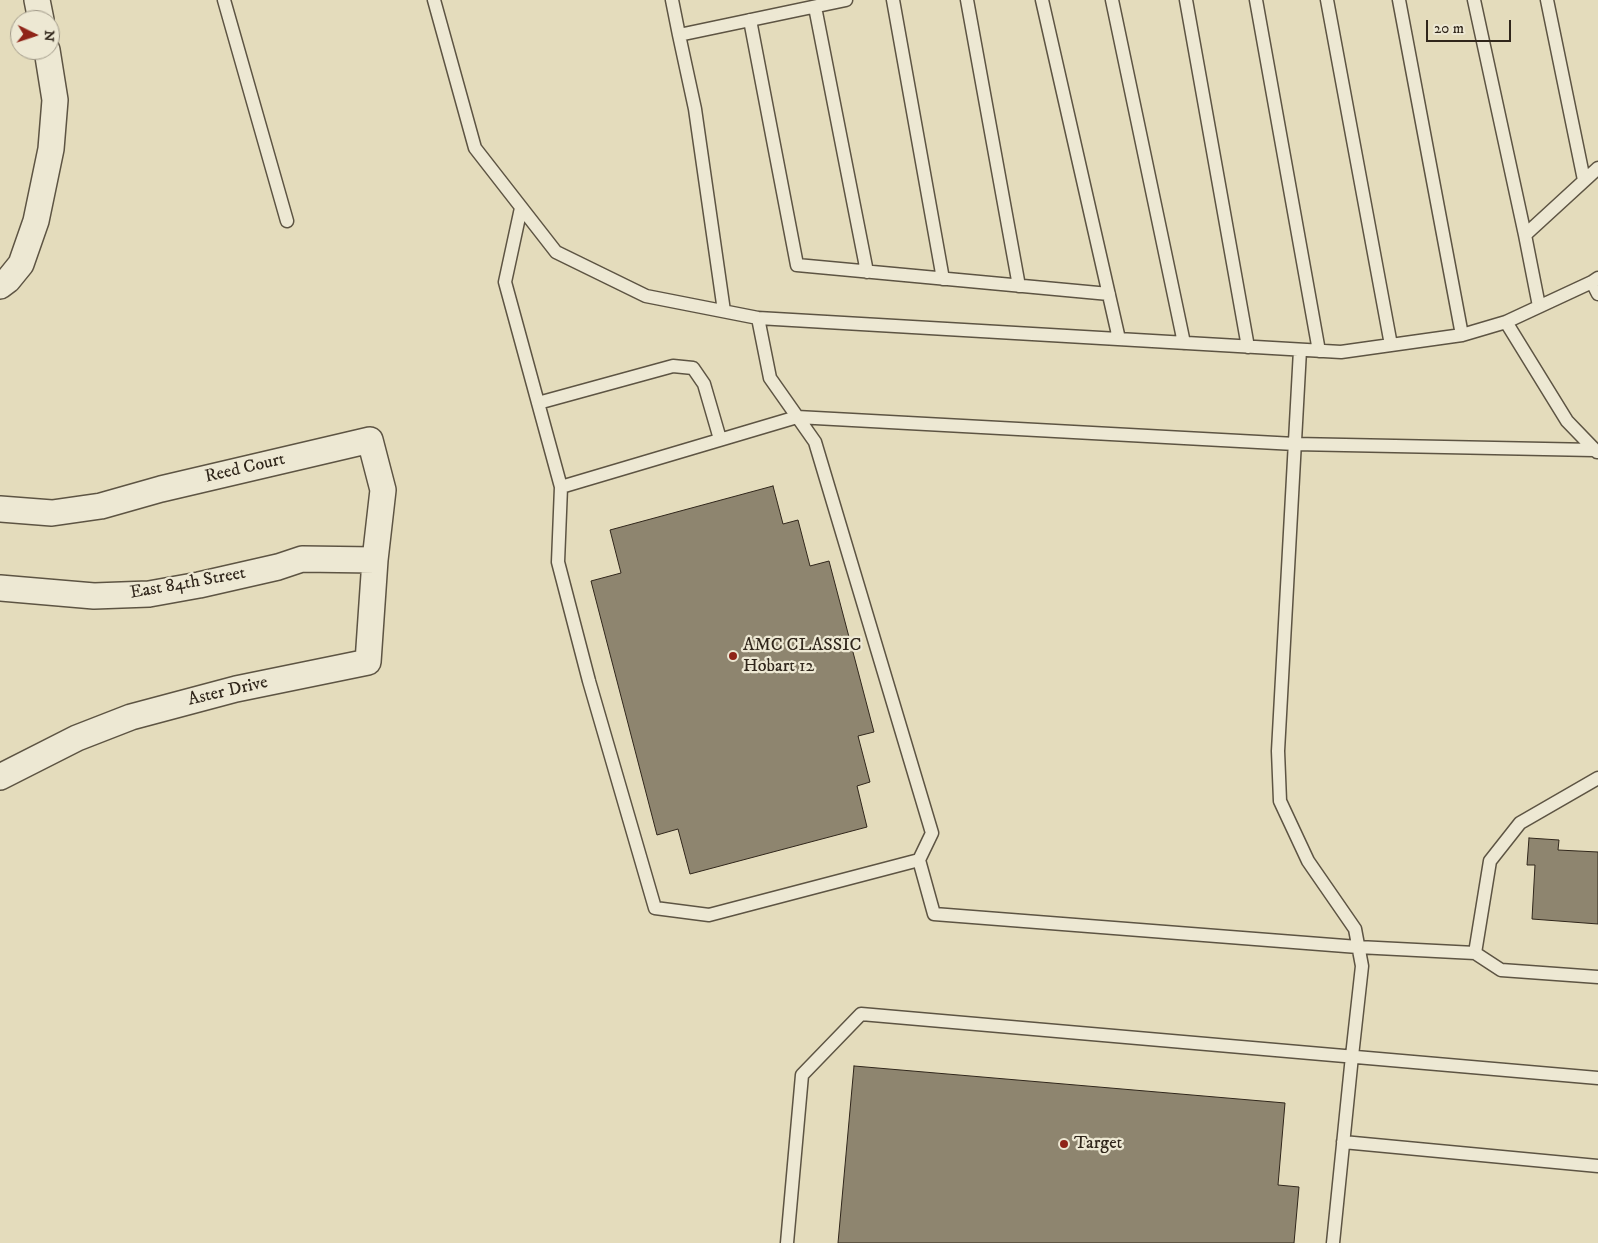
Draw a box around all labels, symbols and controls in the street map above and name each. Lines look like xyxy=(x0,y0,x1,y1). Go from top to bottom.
north arrow xyxy=(10,10,60,60)
scale bar xyxy=(1428,10,1513,42)
text: 20 m xyxy=(1434,19,1464,38)
text: N xyxy=(40,30,58,42)
street label: Reed Court xyxy=(203,449,287,489)
street label: East 84th Street xyxy=(128,563,248,605)
place label: AMC CLASSIC Hobart 12 xyxy=(743,635,861,678)
marker: AMC CLASSIC Hobart 12 xyxy=(727,650,739,662)
street label: Aster Drive xyxy=(186,672,270,712)
place label: Target xyxy=(1074,1133,1122,1155)
marker: Target xyxy=(1058,1138,1070,1150)

